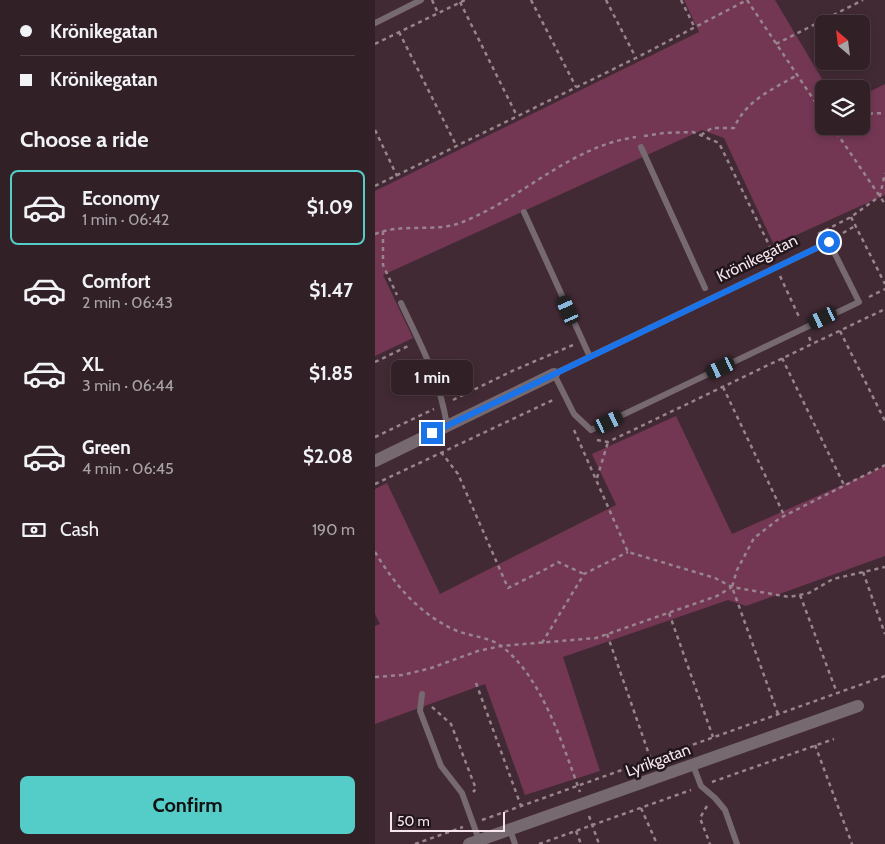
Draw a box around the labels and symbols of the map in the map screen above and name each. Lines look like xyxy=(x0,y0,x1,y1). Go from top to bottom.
north arrow xyxy=(815,15,870,70)
street label: Krönikegatan xyxy=(713,230,801,286)
route start xyxy=(818,231,840,253)
car xyxy=(555,293,580,327)
car xyxy=(806,305,839,331)
car xyxy=(704,355,737,381)
callout: 1 min xyxy=(391,360,473,396)
car xyxy=(592,409,625,435)
route end xyxy=(421,422,443,444)
street label: Lyrikgatan xyxy=(623,739,693,781)
scale bar xyxy=(390,809,505,832)

